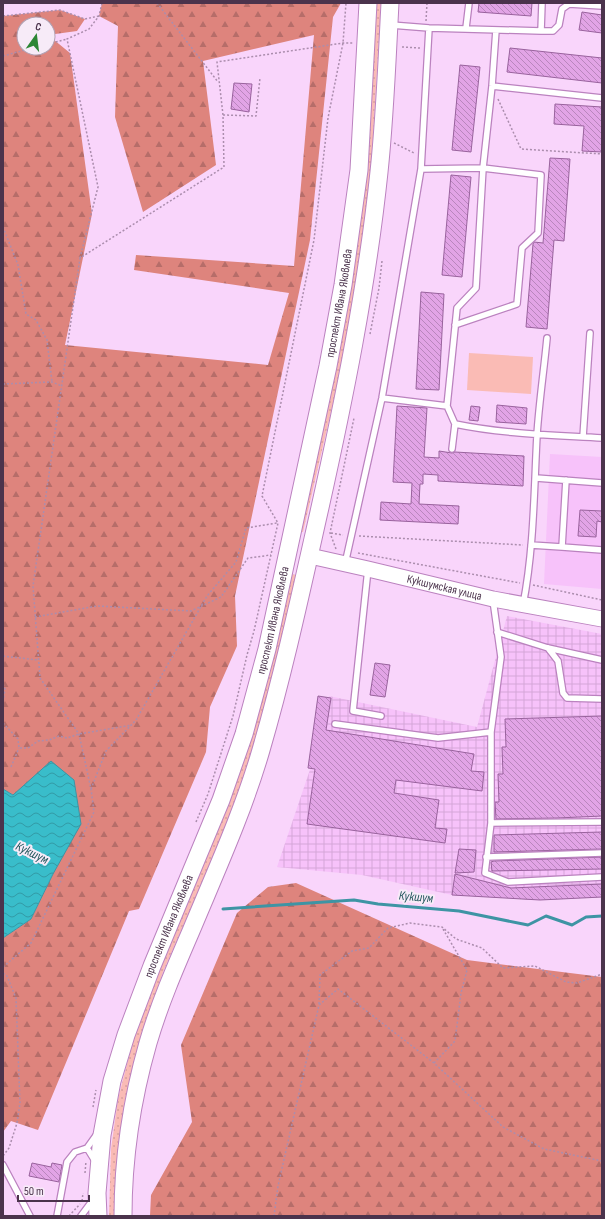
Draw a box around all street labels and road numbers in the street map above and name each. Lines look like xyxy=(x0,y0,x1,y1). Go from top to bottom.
street label: проспект Ивана Яковлева xyxy=(322,248,355,359)
street label: проспект Ивана Яковлева xyxy=(253,565,292,676)
street label: Кукшумская улица xyxy=(405,571,484,604)
street label: проспект Ивана Яковлева xyxy=(141,872,197,980)

